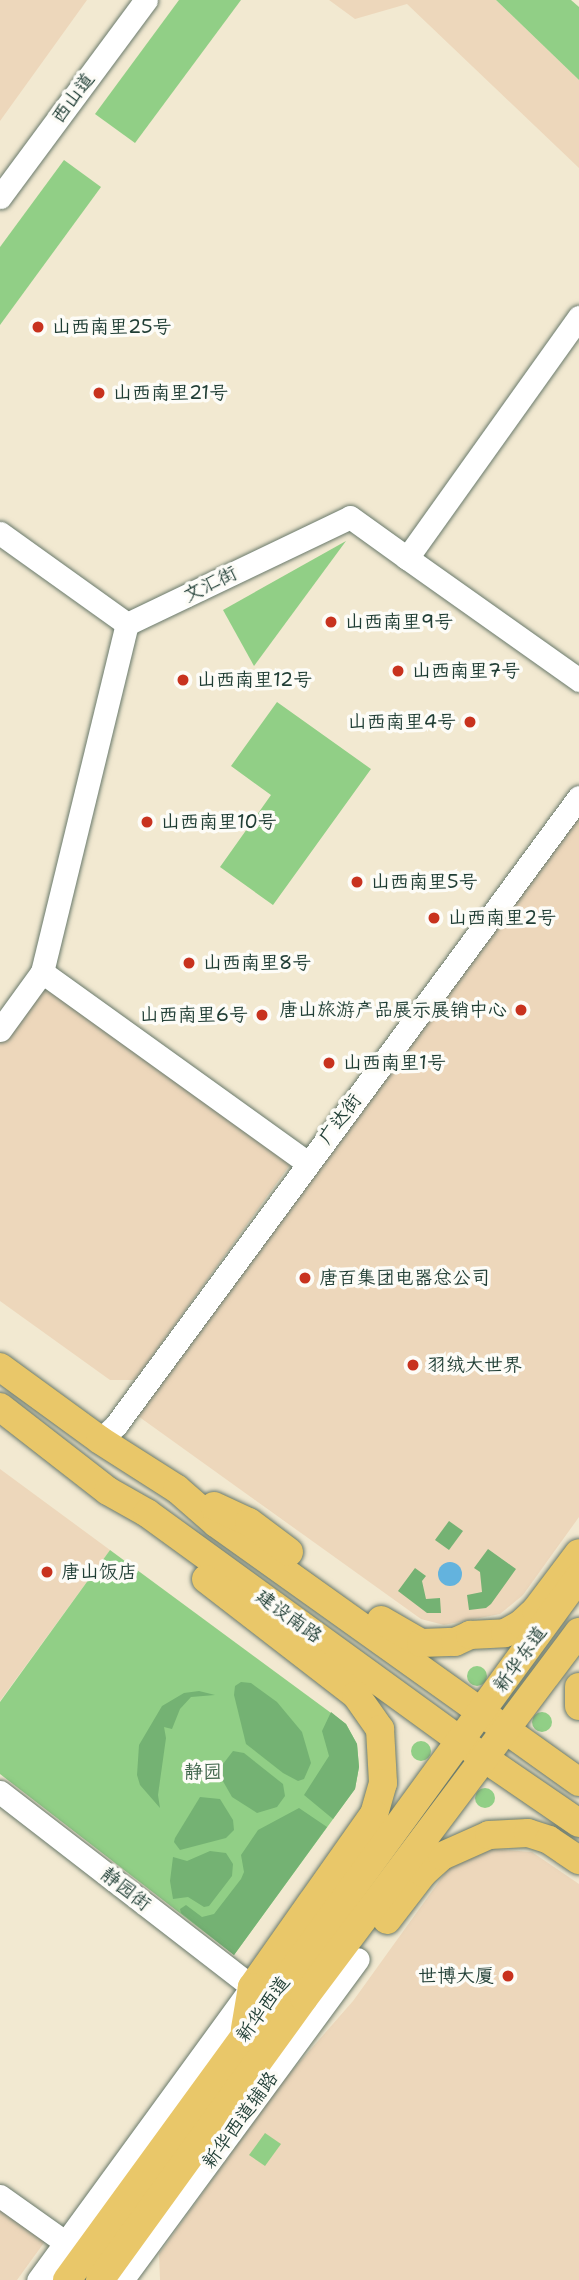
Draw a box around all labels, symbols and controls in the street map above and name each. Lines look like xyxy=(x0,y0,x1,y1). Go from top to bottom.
street label: 西山道 xyxy=(47,68,99,128)
place label: 山西南里25号 xyxy=(52,316,172,338)
marker: 山西南里25号 xyxy=(30,319,46,335)
place label: 山西南里21号 xyxy=(113,382,228,404)
marker: 山西南里21号 xyxy=(91,385,107,401)
street label: 文汇街 xyxy=(179,561,241,607)
place label: 山西南里9号 xyxy=(345,611,453,633)
marker: 山西南里9号 xyxy=(323,614,339,630)
place label: 山西南里7号 xyxy=(412,660,520,682)
marker: 山西南里7号 xyxy=(390,663,406,679)
place label: 山西南里12号 xyxy=(197,669,312,691)
marker: 山西南里12号 xyxy=(175,672,191,688)
place label: 山西南里4号 xyxy=(348,711,456,733)
marker: 山西南里4号 xyxy=(462,714,478,730)
place label: 山西南里10号 xyxy=(161,811,277,833)
marker: 山西南里10号 xyxy=(139,814,155,830)
place label: 山西南里5号 xyxy=(371,871,478,893)
marker: 山西南里5号 xyxy=(349,874,365,890)
place label: 山西南里2号 xyxy=(448,907,556,929)
marker: 山西南里2号 xyxy=(426,910,442,926)
place label: 山西南里8号 xyxy=(203,952,311,974)
marker: 山西南里8号 xyxy=(181,955,197,971)
place label: 唐山旅游产品展示展销中心 xyxy=(279,999,507,1021)
marker: 唐山旅游产品展示展销中心 xyxy=(513,1002,529,1018)
place label: 山西南里6号 xyxy=(140,1004,248,1026)
marker: 山西南里6号 xyxy=(254,1007,270,1023)
place label: 山西南里1号 xyxy=(343,1052,446,1074)
marker: 山西南里1号 xyxy=(321,1055,337,1071)
street label: 广达街 xyxy=(314,1089,366,1149)
place label: 唐百集团电器总公司 xyxy=(319,1267,490,1289)
marker: 唐百集团电器总公司 xyxy=(297,1270,313,1286)
place label: 羽绒大世界 xyxy=(427,1354,522,1376)
marker: 羽绒大世界 xyxy=(405,1357,421,1373)
place label: 唐山饭店 xyxy=(61,1561,137,1583)
marker: 唐山饭店 xyxy=(39,1564,55,1580)
street label: 建设南路 xyxy=(252,1584,326,1648)
street label: 新华东道 xyxy=(488,1622,552,1696)
park label: 静园 xyxy=(184,1761,222,1783)
street label: 静园街 xyxy=(97,1862,155,1916)
place label: 世博大厦 xyxy=(418,1965,494,1987)
marker: 世博大厦 xyxy=(500,1968,516,1984)
street label: 新华西道 xyxy=(231,1972,295,2046)
street label: 新华西道辅路 xyxy=(197,2067,283,2173)

